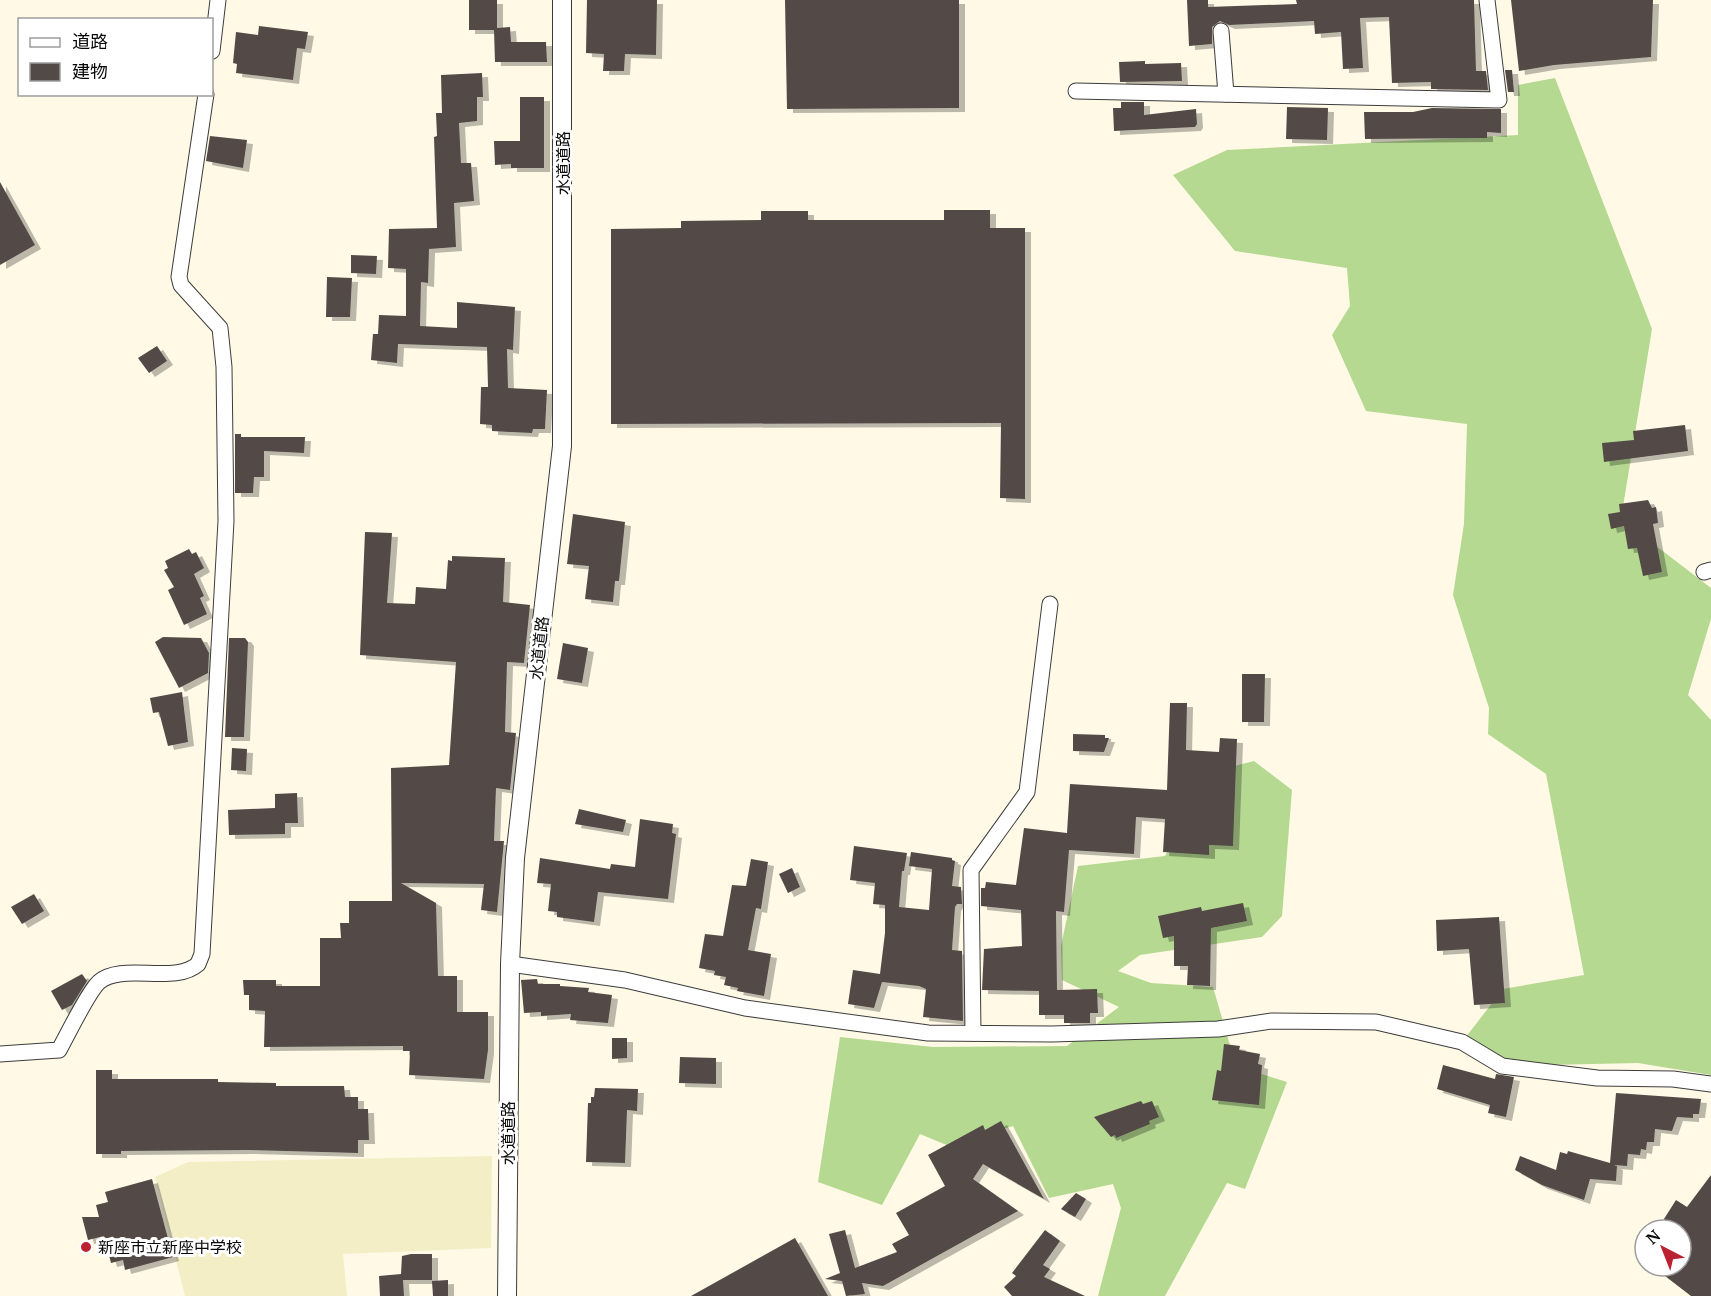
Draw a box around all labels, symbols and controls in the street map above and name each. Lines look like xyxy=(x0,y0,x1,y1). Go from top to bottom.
legend xyxy=(18,18,213,96)
text: 道路 xyxy=(72,29,108,53)
text: 建物 xyxy=(72,59,108,83)
street label: 水道道路 xyxy=(552,131,574,195)
street label: 水道道路 xyxy=(525,615,553,681)
street label: 水道道路 xyxy=(497,1101,519,1165)
north arrow xyxy=(1633,1218,1693,1278)
text: N xyxy=(1641,1225,1665,1249)
place label: 新座市立新座中学校 xyxy=(98,1236,242,1258)
marker: 新座市立新座中学校 xyxy=(79,1240,93,1254)

